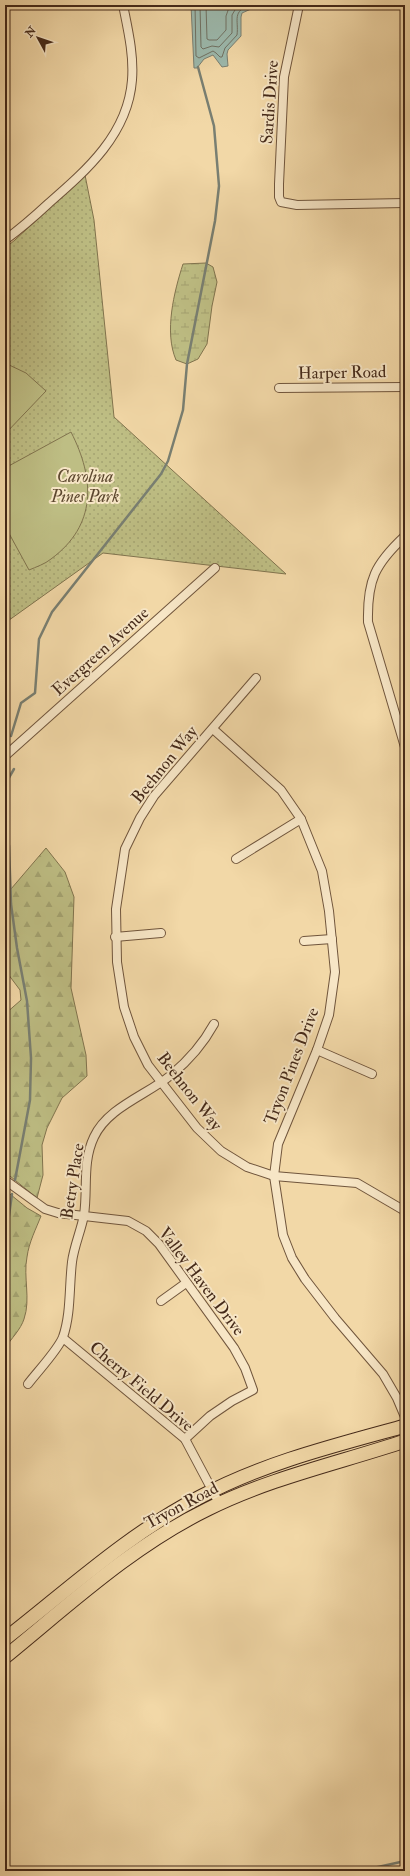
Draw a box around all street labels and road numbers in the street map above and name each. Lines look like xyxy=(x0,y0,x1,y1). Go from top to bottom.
street label: Sardis Drive xyxy=(256,59,283,145)
street label: Harper Road xyxy=(298,361,387,385)
street label: Evergreen Avenue xyxy=(48,602,153,700)
street label: Beehnon Way xyxy=(127,721,203,808)
street label: Tryon Pines Drive xyxy=(260,1005,324,1128)
street label: Beehnon Way xyxy=(152,1048,227,1136)
street label: Betry Place xyxy=(56,1142,90,1221)
street label: Valley Haven Drive xyxy=(153,1223,249,1340)
street label: Cherry Field Drive xyxy=(85,1337,198,1437)
street label: Tryon Road xyxy=(141,1477,223,1535)

